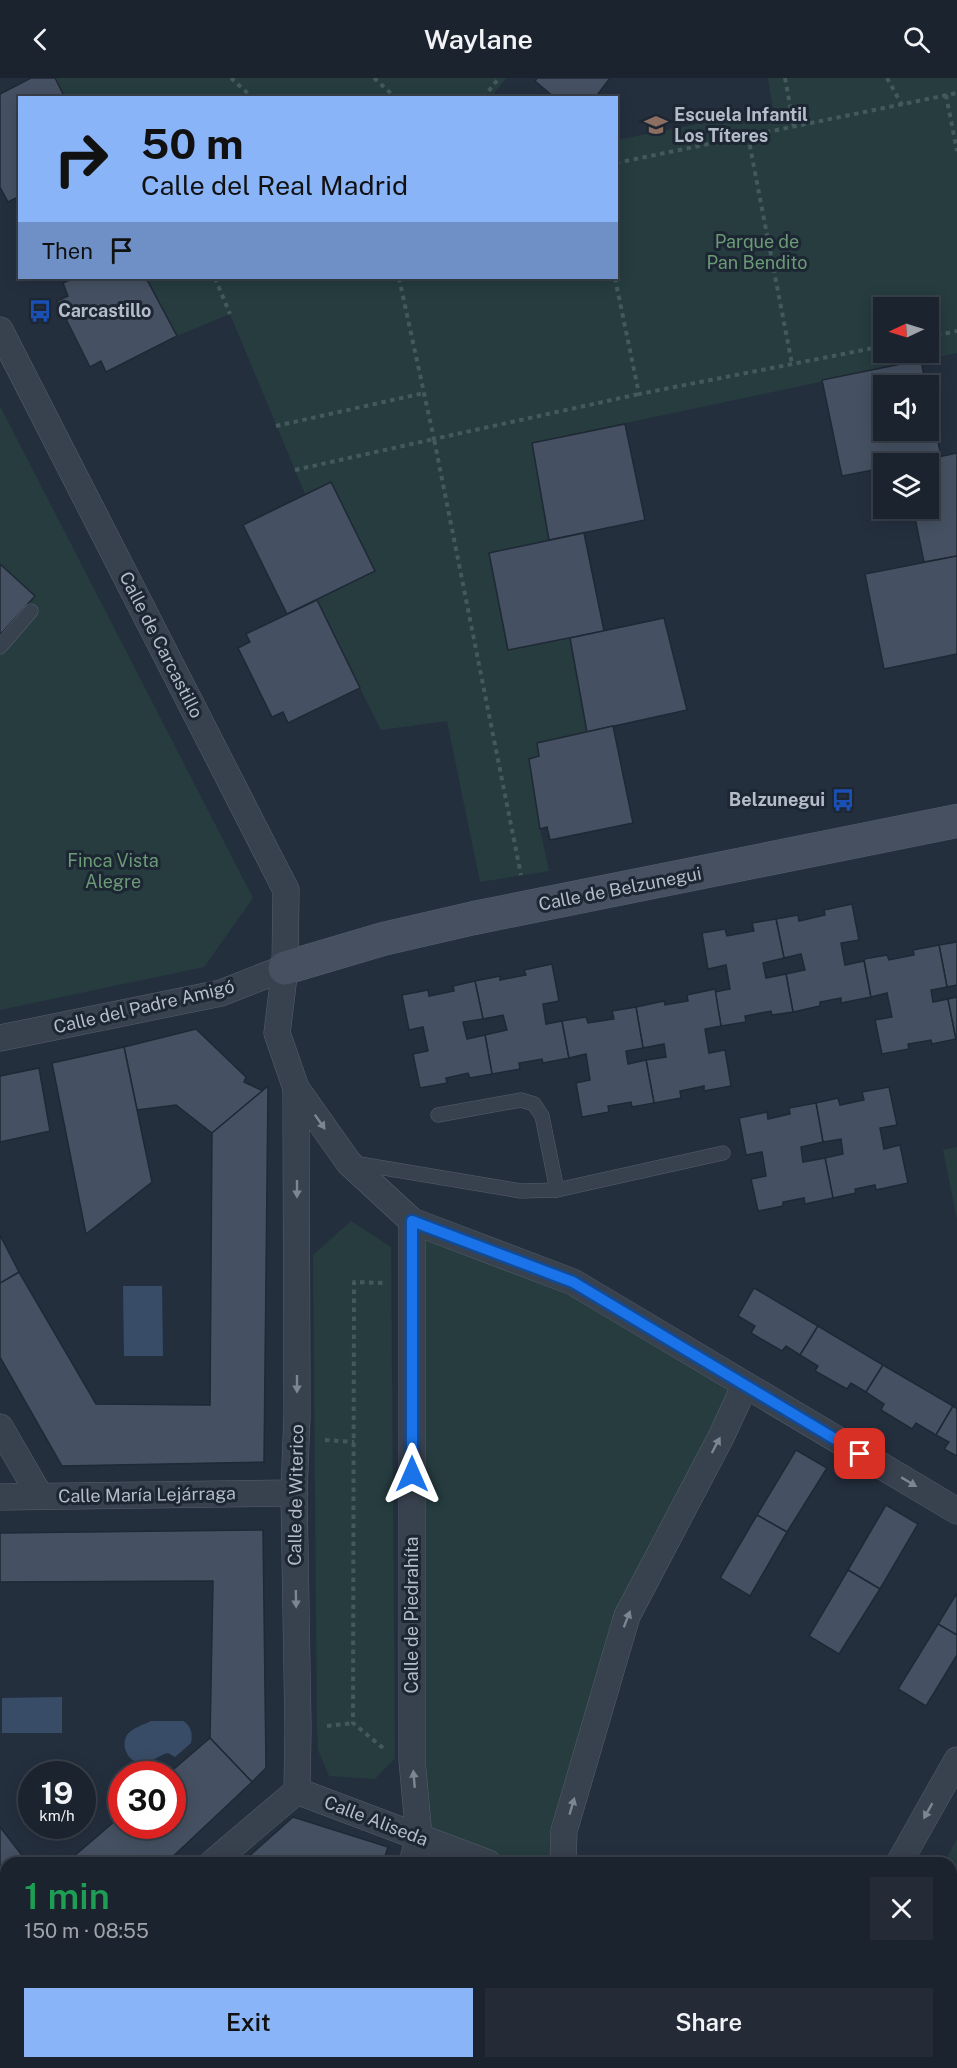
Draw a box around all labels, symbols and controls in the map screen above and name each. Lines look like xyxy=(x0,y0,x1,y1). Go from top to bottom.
icon: back xyxy=(24,23,57,56)
text: Waylane xyxy=(424,23,533,55)
icon: search xyxy=(900,23,933,56)
place label: Escuela Infantil Los Títeres xyxy=(674,104,808,146)
school or university icon: Escuela Infantil Los Títeres xyxy=(643,112,669,138)
text: 50 m xyxy=(141,119,244,168)
icon: right xyxy=(42,120,120,198)
text: Calle del Real Madrid xyxy=(141,169,408,201)
park label: Parque de Pan Bendito xyxy=(707,231,807,273)
icon: arrive xyxy=(105,234,138,267)
text: Then xyxy=(42,238,93,264)
north arrow xyxy=(873,297,939,363)
map controls xyxy=(873,297,939,519)
bus stop icon: Carcastillo xyxy=(27,298,53,324)
place label: Carcastillo xyxy=(58,300,151,321)
button: sound xyxy=(873,375,939,441)
button: layers xyxy=(873,453,939,519)
street label: Calle de Carcastillo xyxy=(115,568,207,721)
bus stop icon: Belzunegui xyxy=(830,787,856,813)
place label: Belzunegui xyxy=(729,789,825,810)
park label: Finca Vista Alegre xyxy=(67,850,159,892)
street label: Calle de Belzunegui xyxy=(537,862,703,915)
street label: Calle del Padre Amigó xyxy=(52,976,236,1038)
one-way arrow xyxy=(314,1114,326,1130)
one-way arrow xyxy=(292,1179,302,1198)
one-way arrow xyxy=(292,1374,302,1393)
street label: Calle de Witerico xyxy=(284,1424,307,1566)
pin xyxy=(834,1428,885,1479)
one-way arrow xyxy=(711,1437,721,1454)
icon: arrive xyxy=(843,1437,876,1470)
position arrow xyxy=(380,1442,444,1506)
one-way arrow xyxy=(901,1477,917,1488)
street label: Calle María Lejárraga xyxy=(58,1482,236,1507)
street label: Calle de Piedrahíta xyxy=(401,1536,422,1694)
one-way arrow xyxy=(291,1590,300,1609)
one-way arrow xyxy=(622,1609,632,1627)
speed limit sign: 30 xyxy=(108,1761,186,1839)
one-way arrow xyxy=(409,1769,419,1788)
text: 19 xyxy=(41,1775,73,1811)
street label: Calle Aliseda xyxy=(321,1791,431,1850)
one-way arrow xyxy=(568,1796,577,1814)
one-way arrow xyxy=(923,1803,933,1820)
text: km/h xyxy=(39,1807,75,1824)
text: 1 min xyxy=(24,1875,110,1917)
button: close xyxy=(870,1877,933,1940)
text: 150 m · 08:55 xyxy=(24,1919,149,1943)
button: Exit xyxy=(24,1988,473,2057)
button: Share xyxy=(485,1988,933,2057)

